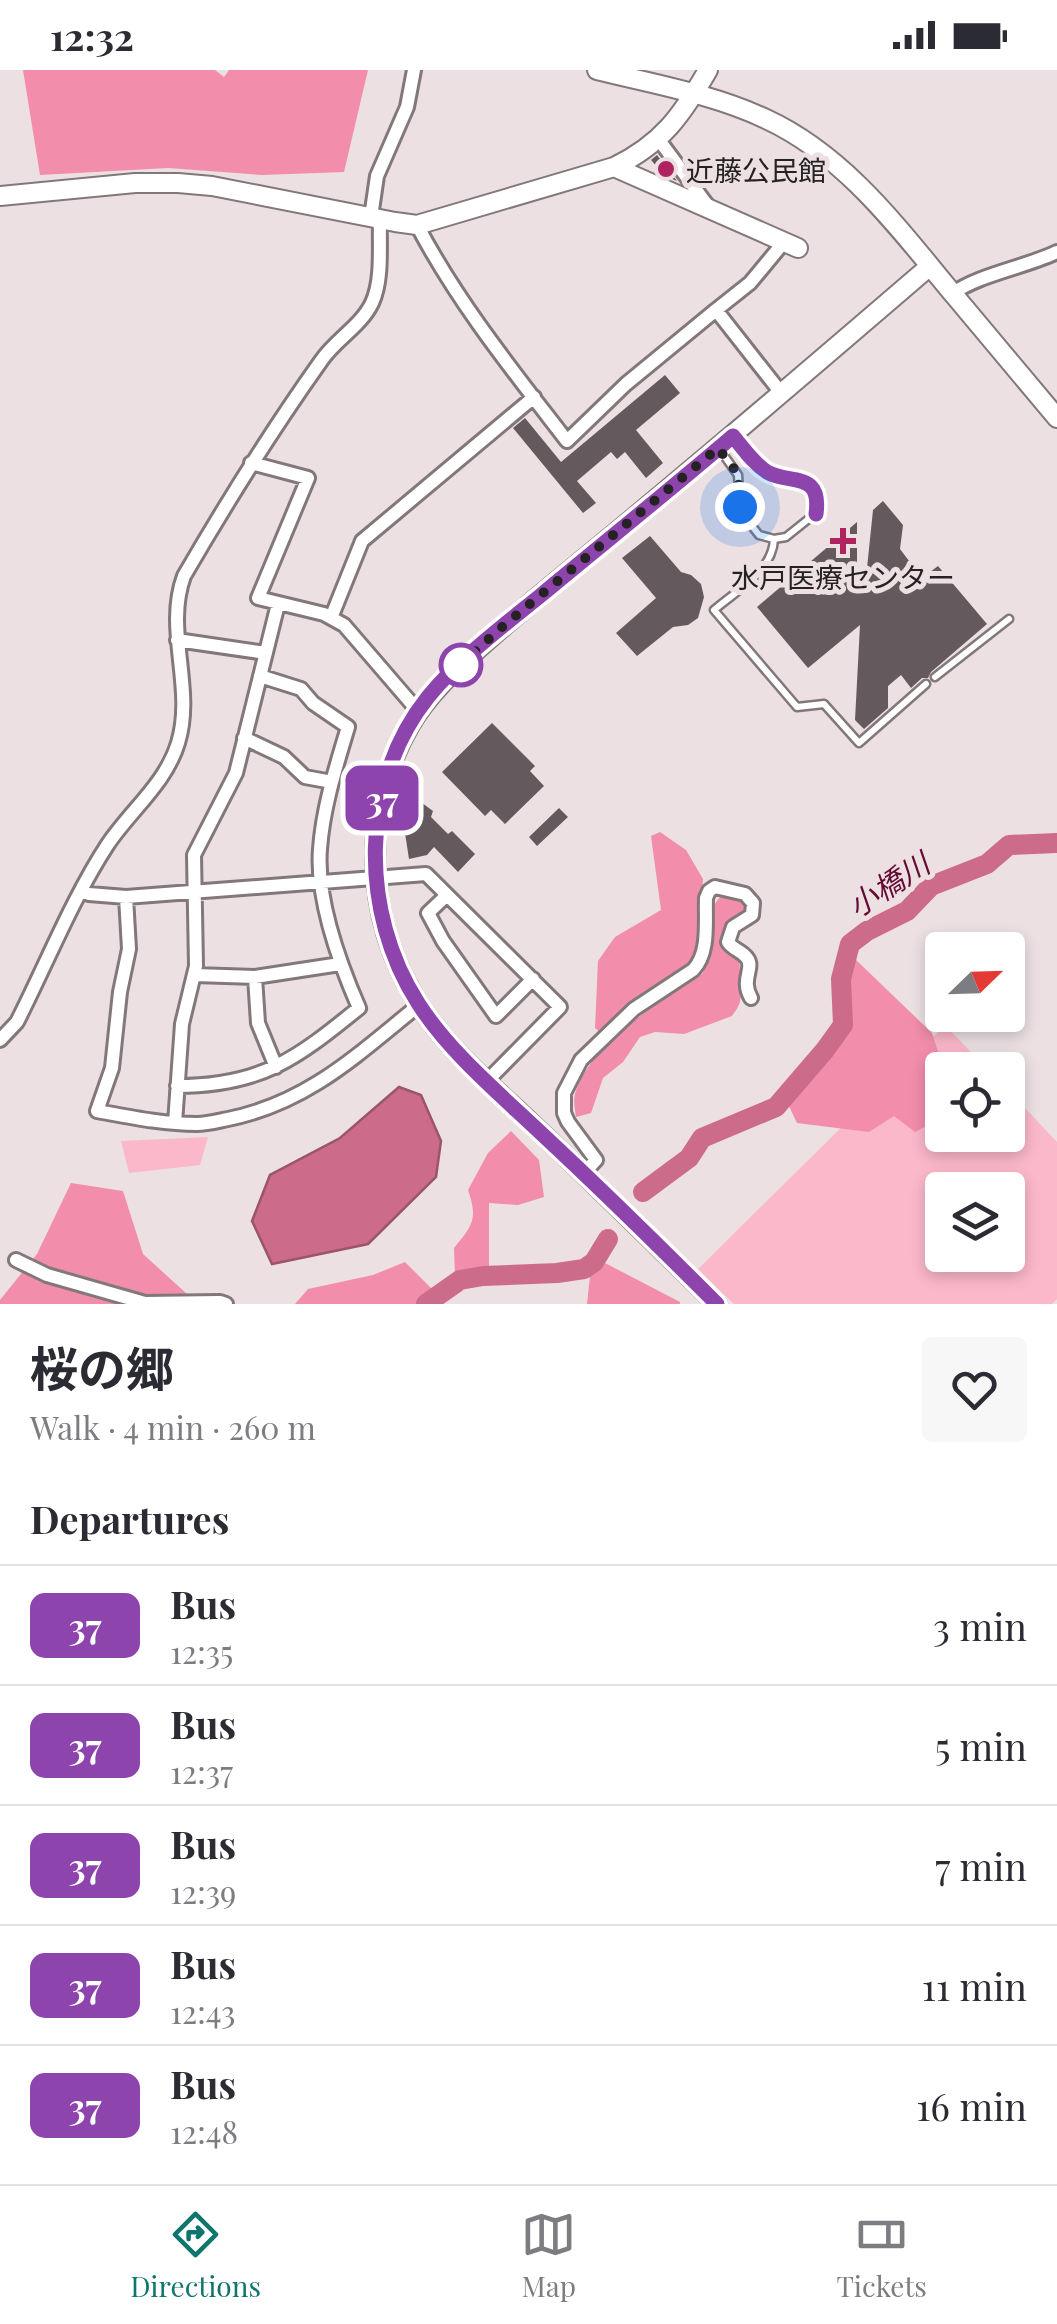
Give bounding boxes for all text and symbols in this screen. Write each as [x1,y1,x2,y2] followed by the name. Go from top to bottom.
[50,10,134,61] text: 12:32
[686,151,826,188] place label: 近藤公民館
[655,158,677,180] marker: 近藤公民館
[715,482,765,532] your location
[830,528,856,554] marker: 水戸医療センター
[731,558,955,595] place label: 水戸医療センター
[440,644,482,686] unlabelled marker
[337,766,427,830] line badge: 37
[365,775,399,822] text: 37
[839,841,939,925] water label: 小橋川
[925,932,1025,1032] north arrow
[925,932,1025,1272] map controls
[925,1052,1025,1152] button: locate
[925,1172,1025,1272] button: layers
[30,1335,174,1399] text: 桜の郷
[922,1337,1027,1442] button: heart
[30,1405,316,1448] text: Walk · 4 min · 260 m
[30,1493,229,1544] text: Departures
[170,1578,236,1629] text: Bus
[933,1600,1027,1651] text: 3 min
[68,1602,102,1649] text: 37
[170,1629,233,1672] text: 12:35
[170,1698,236,1749] text: Bus
[935,1720,1027,1771] text: 5 min
[68,1722,102,1769] text: 37
[170,1749,233,1792] text: 12:37
[170,1818,236,1869] text: Bus
[935,1840,1027,1891] text: 7 min
[68,1842,102,1889] text: 37
[170,1869,236,1912] text: 12:39
[170,1938,236,1989] text: Bus
[922,1960,1027,2011] text: 11 min
[68,1962,102,2009] text: 37
[170,1989,235,2032] text: 12:43
[170,2058,236,2109] text: Bus
[916,2080,1027,2131] text: 16 min
[68,2082,102,2129] text: 37
[170,2109,238,2152] text: 12:48
[130,2207,261,2304] tab: Directions
[521,2207,576,2304] tab: Map
[836,2207,927,2304] tab: Tickets

